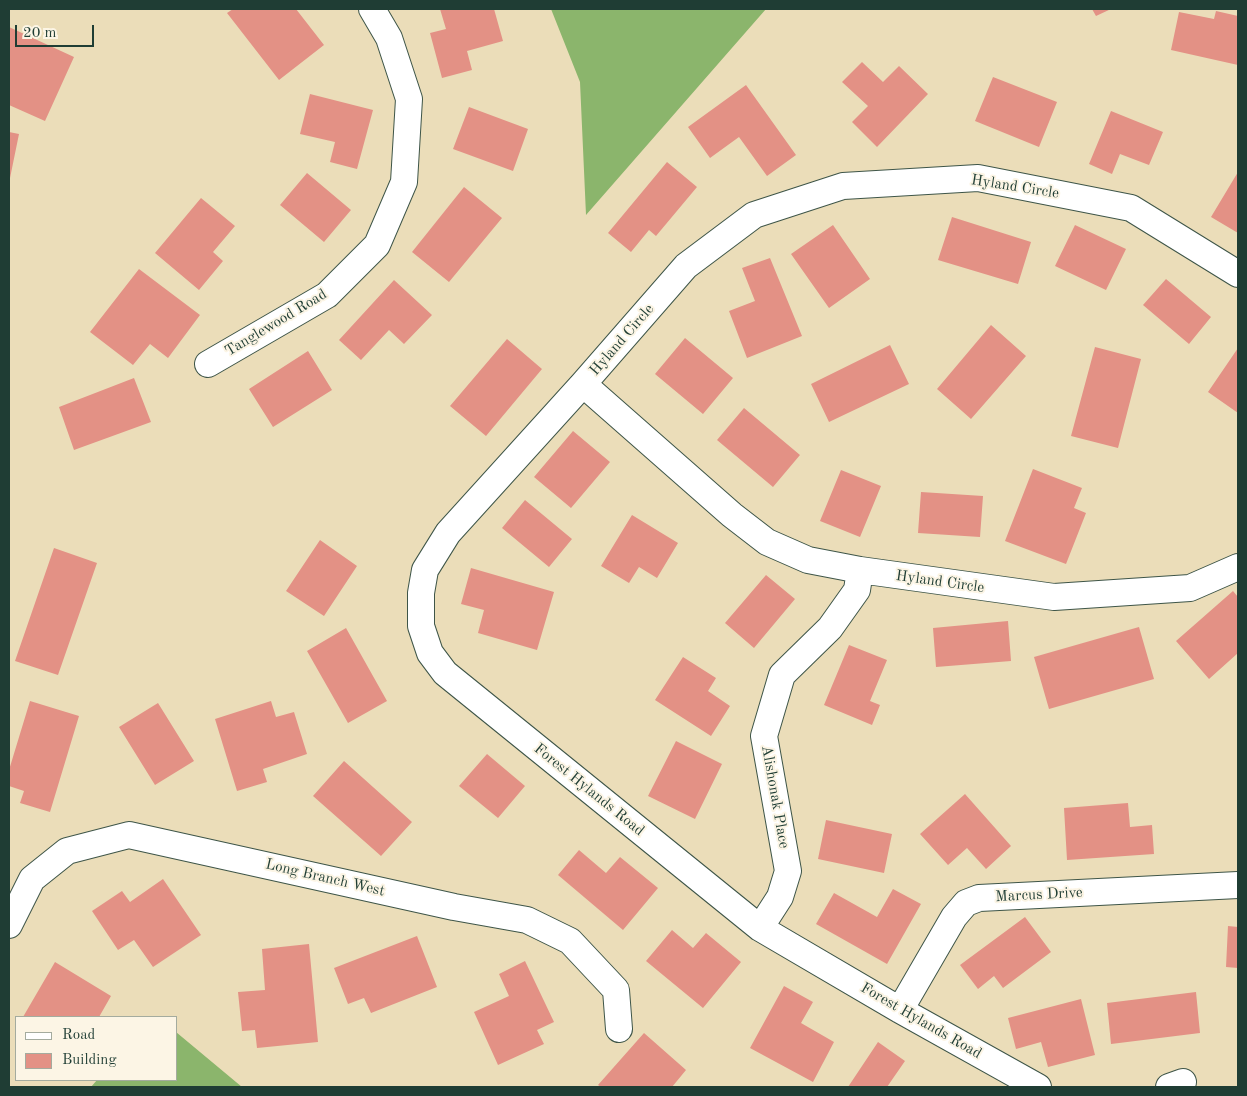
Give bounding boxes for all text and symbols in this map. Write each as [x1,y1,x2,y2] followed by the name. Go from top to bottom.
[18,15,96,47] scale bar
[23,26,57,41] text: 20 m
[970,171,1060,203] street label: Hyland Circle
[222,285,330,361] street label: Tanglewood Road
[586,300,658,380] street label: Hyland Circle
[895,567,985,597] street label: Hyland Circle
[530,740,648,840] street label: Forest Hylands Road
[757,744,793,850] street label: Alishonak Place
[264,856,386,900] street label: Long Branch West
[995,884,1083,906] street label: Marcus Drive
[857,979,985,1063] street label: Forest Hylands Road
[15,1016,178,1081] legend
[62,1028,95,1043] text: Road
[62,1053,117,1068] text: Building

